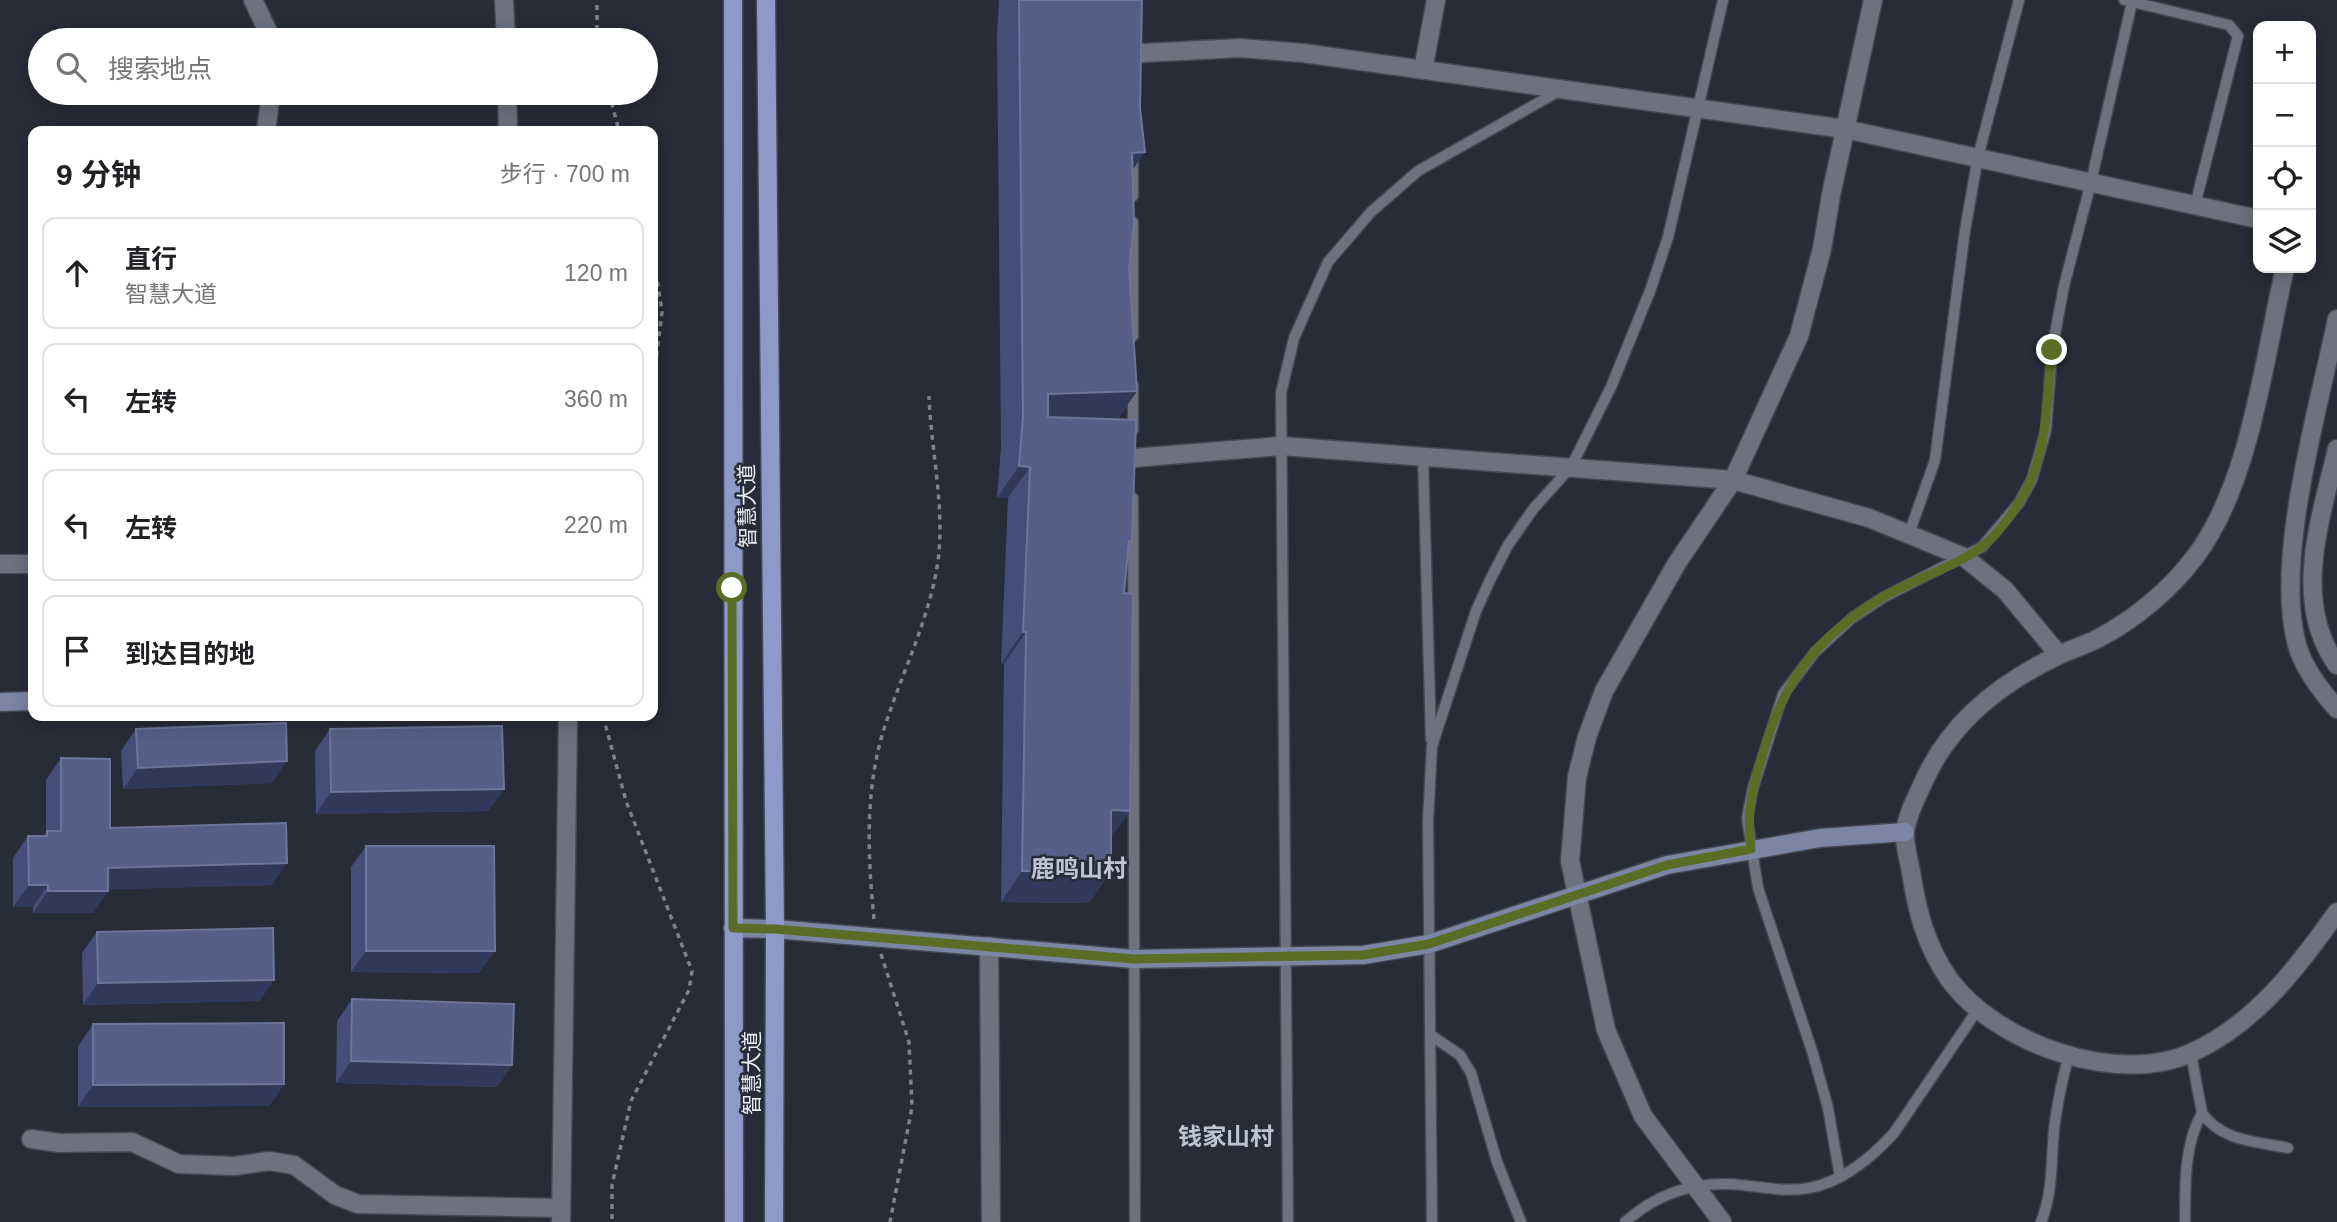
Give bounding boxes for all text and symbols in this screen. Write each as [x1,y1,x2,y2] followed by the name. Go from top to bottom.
[2253,21,2316,273] map controls
[2253,21,2316,84] button: +
[28,28,658,105] search box
[52,48,90,86] icon: search
[108,54,212,84] text: 搜索地点
[2253,84,2316,147] button: −
[2253,147,2316,210] button: locate
[56,158,141,191] text: 9 分钟
[500,161,630,187] text: 步行 · 700 m
[2253,210,2316,273] button: layers
[125,244,177,274] text: 直行
[58,254,96,292] icon: ahead
[564,260,628,286] text: 120 m
[125,281,217,307] text: 智慧大道
[2036,334,2067,365] route end
[58,380,96,418] icon: left
[564,386,628,412] text: 360 m
[125,387,177,417] text: 左转
[735,464,759,548] street label: 智慧大道
[58,506,96,544] icon: left
[564,512,628,538] text: 220 m
[125,513,177,543] text: 左转
[716,572,747,603] route start
[58,632,96,670] icon: arrive
[125,639,255,669] text: 到达目的地
[1031,855,1127,882] district label: 鹿鸣山村
[740,1031,763,1115] street label: 智慧大道
[1178,1123,1274,1150] district label: 钱家山村

